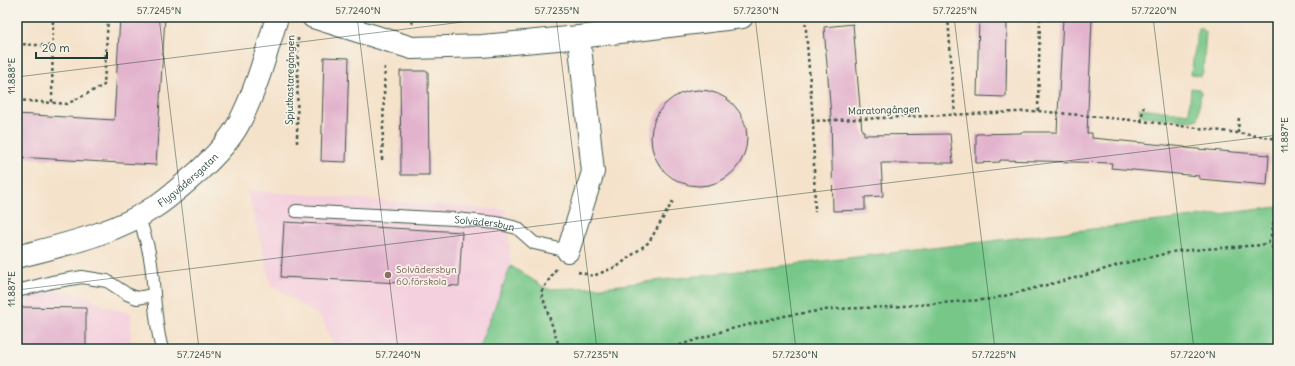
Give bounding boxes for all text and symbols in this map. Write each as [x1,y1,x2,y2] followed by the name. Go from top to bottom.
[137,4,181,17] text: 57.7245°N
[335,4,381,17] text: 57.7240°N
[535,4,579,17] text: 57.7235°N
[733,4,779,17] text: 57.7230°N
[933,4,977,17] text: 57.7225°N
[1131,4,1177,17] text: 57.7220°N
[36,34,107,60] scale bar
[283,35,297,125] street label: Spjutkastaregången
[42,40,70,55] text: 20 m
[5,58,18,94] text: 11.888°E
[848,102,920,118] street label: Maratongången
[1278,117,1291,153] text: 11.887°E
[155,150,221,209] street label: Flygvädersgatan
[454,212,516,234] street label: Solvädersbyn
[396,263,457,288] place label: Solvädersbyn 60 förskola
[383,270,393,280] marker: Solvädersbyn 60 förskola
[5,271,18,307] text: 11.887°E
[177,348,221,361] text: 57.7245°N
[375,348,421,361] text: 57.7240°N
[574,348,618,361] text: 57.7235°N
[772,348,818,361] text: 57.7230°N
[972,348,1016,361] text: 57.7225°N
[1170,348,1216,361] text: 57.7220°N

